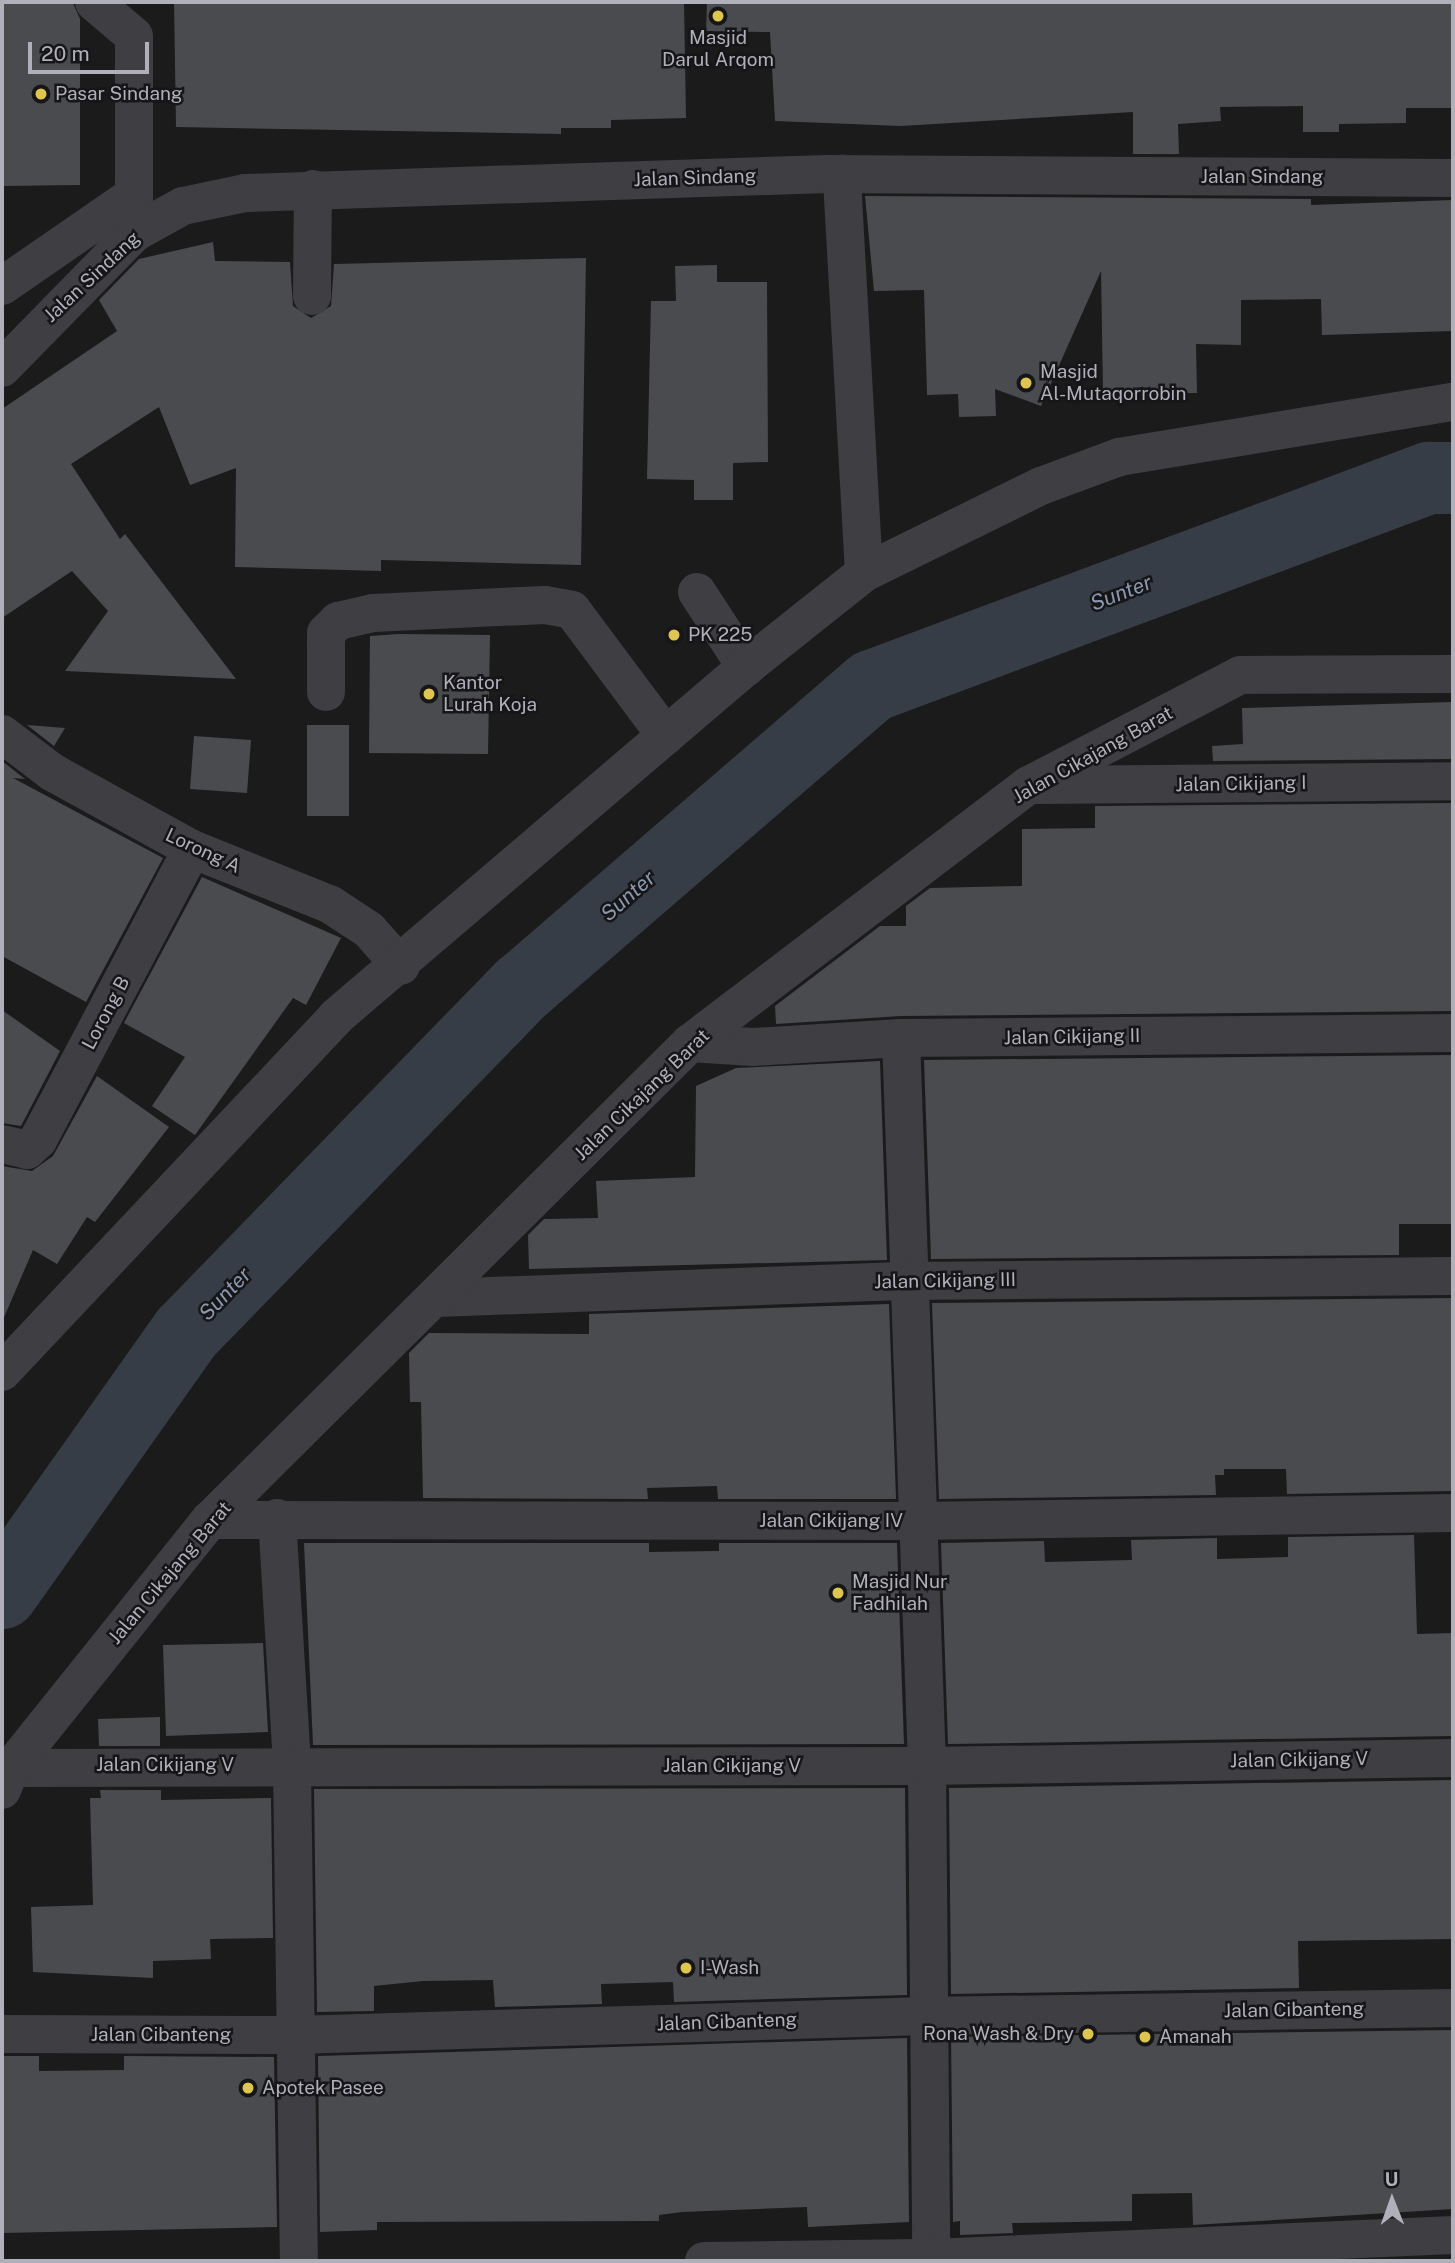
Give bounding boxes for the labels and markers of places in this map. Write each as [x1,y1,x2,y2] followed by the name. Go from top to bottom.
[710,8,726,24] marker: Masjid Darul Arqom
[662,27,774,71] place label: Masjid Darul Arqom
[55,83,183,105] place label: Pasar Sindang
[33,86,49,102] marker: Pasar Sindang
[1040,361,1186,405] place label: Masjid Al-Mutaqorrobin
[1018,375,1034,391] marker: Masjid Al-Mutaqorrobin
[688,624,752,646] place label: PK 225
[666,627,682,643] marker: PK 225
[443,672,537,716] place label: Kantor Lurah Koja
[421,686,437,702] marker: Kantor Lurah Koja
[852,1571,947,1615] place label: Masjid Nur Fadhilah
[830,1585,846,1601] marker: Masjid Nur Fadhilah
[700,1957,759,1979] place label: I-Wash
[678,1960,694,1976] marker: I-Wash
[923,2023,1074,2045] place label: Rona Wash & Dry
[1080,2026,1096,2042] marker: Rona Wash & Dry
[1159,2026,1232,2048] place label: Amanah
[1137,2029,1153,2045] marker: Amanah
[262,2077,384,2099] place label: Apotek Pasee
[240,2080,256,2096] marker: Apotek Pasee

